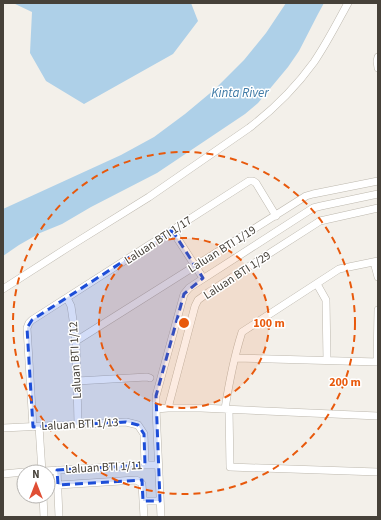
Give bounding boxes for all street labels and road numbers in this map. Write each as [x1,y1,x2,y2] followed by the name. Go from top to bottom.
[121,212,195,269] street label: Laluan BTI 1/17
[185,222,260,277] street label: Laluan BTI 1/19
[200,247,274,304] street label: Laluan BTI 1/29
[65,321,86,399] street label: Laluan BTI 1/12
[41,414,119,435] street label: Laluan BTI 1/13
[65,457,143,478] street label: Laluan BTI 1/11

